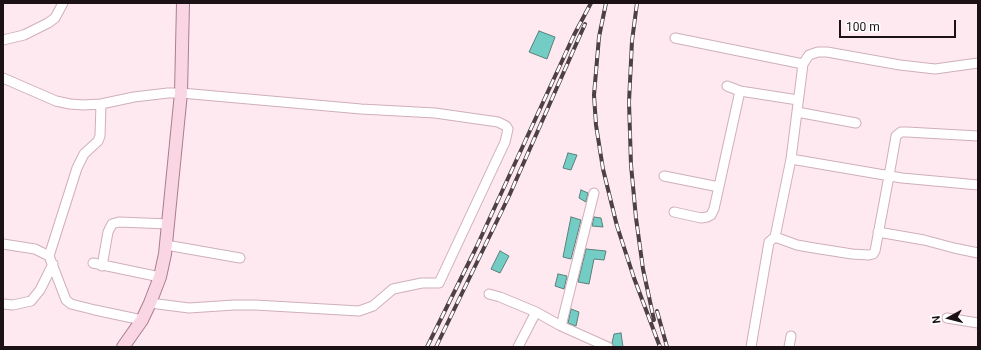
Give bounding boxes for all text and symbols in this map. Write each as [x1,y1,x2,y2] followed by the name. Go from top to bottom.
[841,12,958,38] scale bar
[846,20,880,34] text: 100 m
[929,298,969,338] north arrow
[930,315,944,324] text: N

